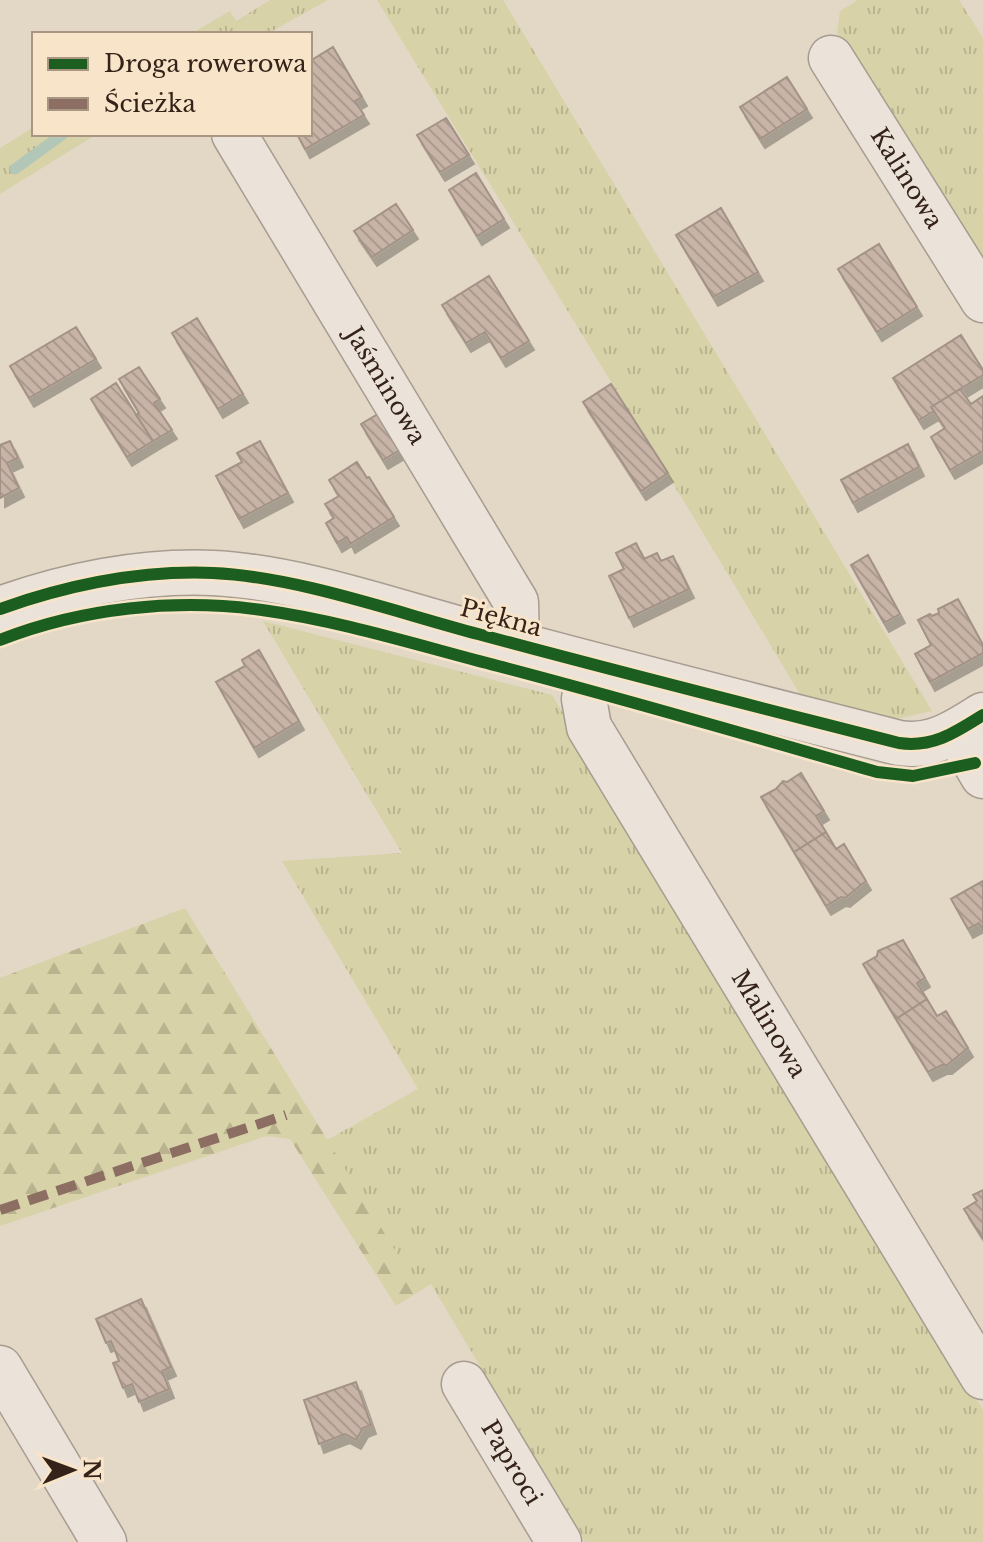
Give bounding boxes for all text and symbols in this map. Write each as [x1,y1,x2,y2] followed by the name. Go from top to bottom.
[32,32,312,136] legend
[104,49,307,78] text: Droga rowerowa
[104,88,196,118] text: Ścieżka
[865,122,950,234] street label: Kalinowa
[338,319,433,450] street label: Jaśminowa
[457,593,546,642] street label: Piękna
[726,964,813,1083] street label: Malinowa
[475,1415,548,1510] street label: Paproci
[32,1430,112,1510] north arrow
[78,1459,105,1481] text: N

